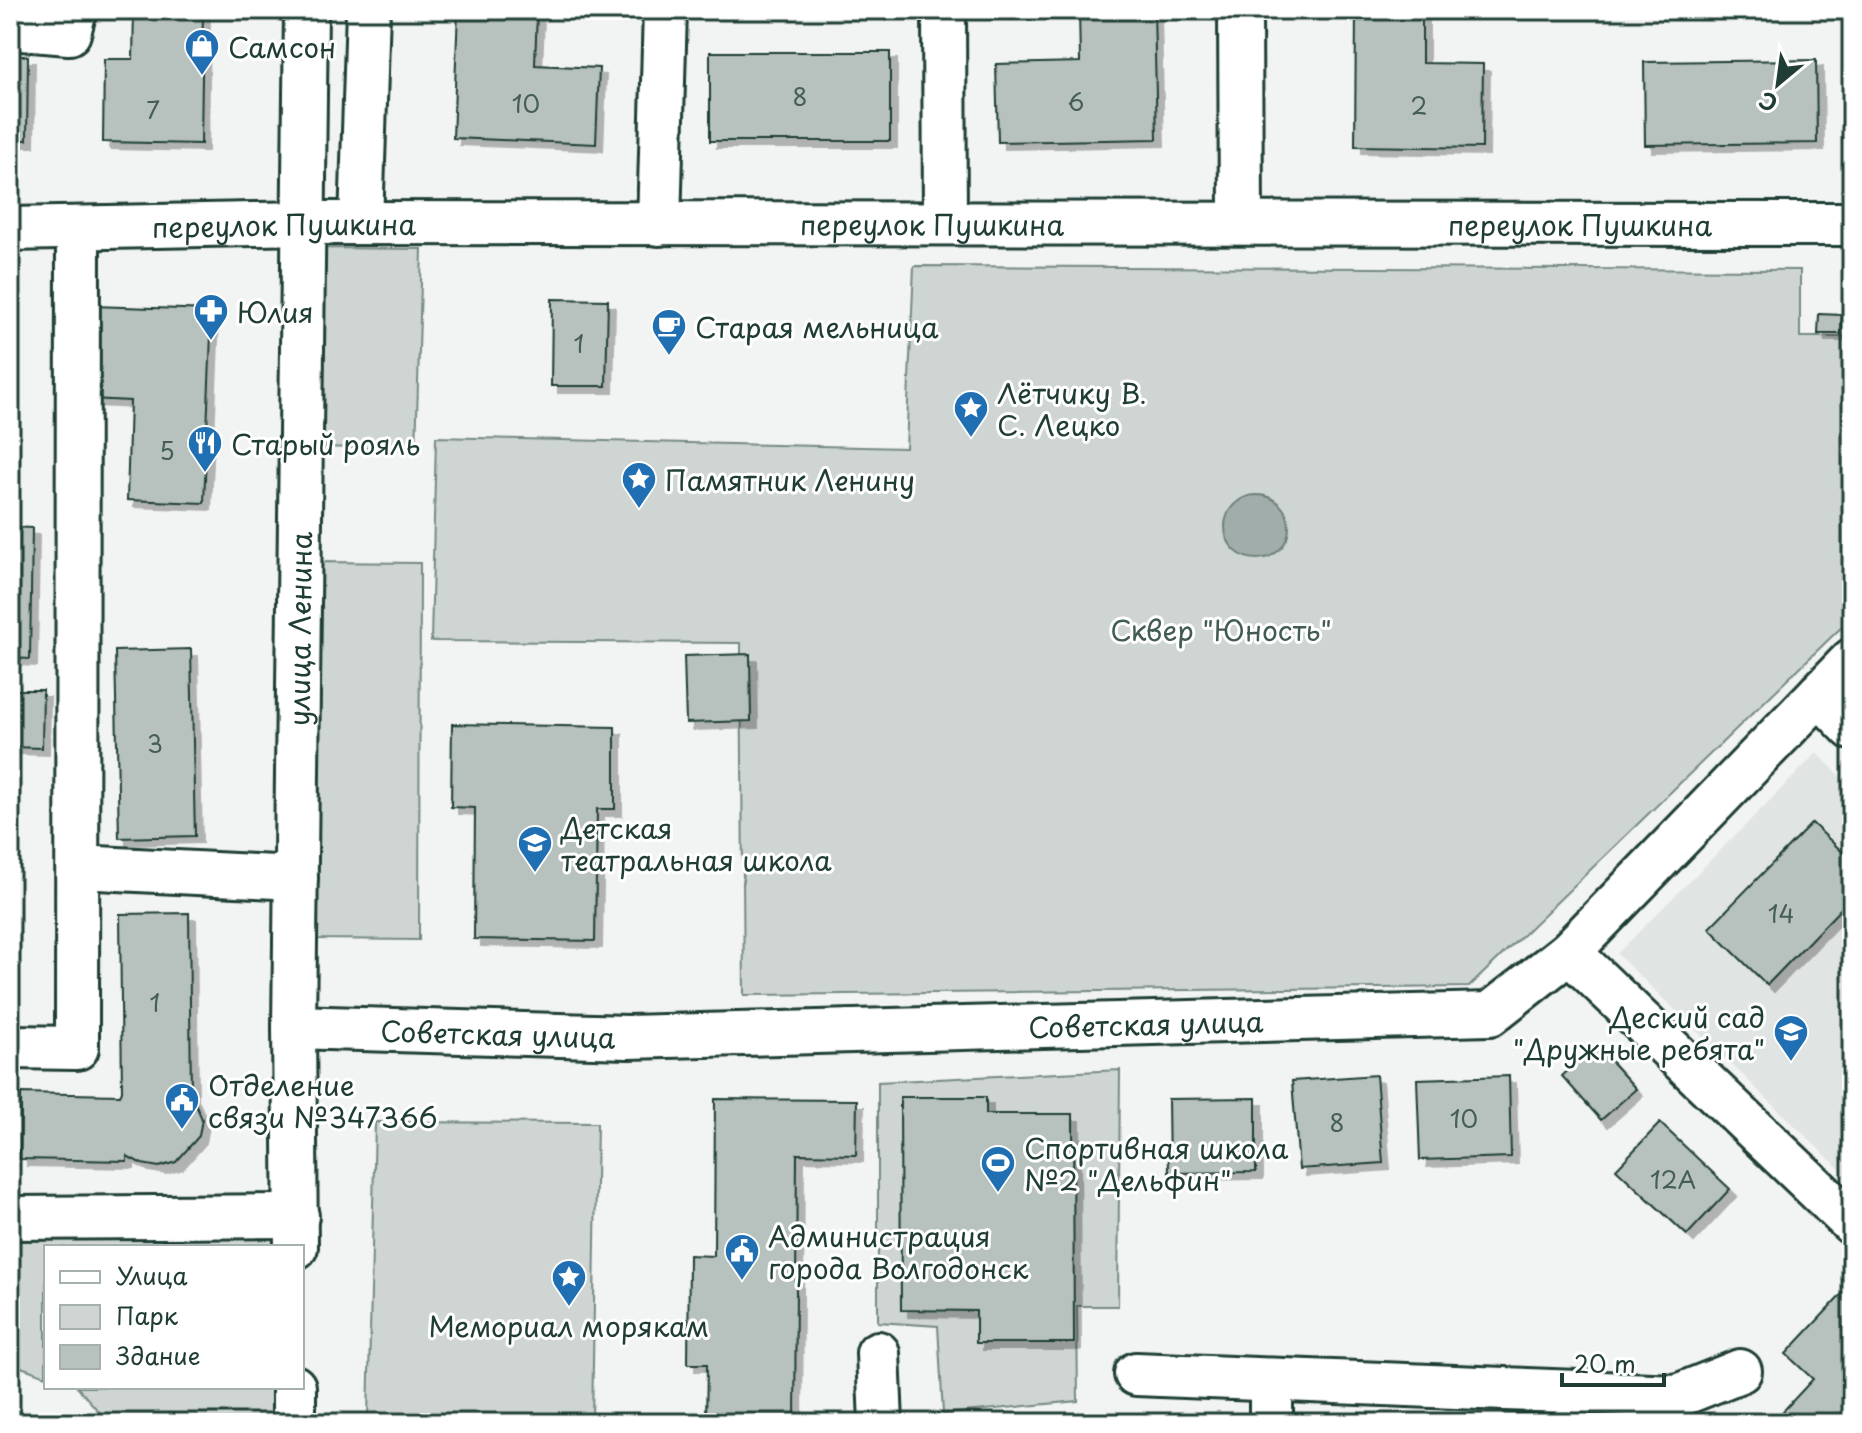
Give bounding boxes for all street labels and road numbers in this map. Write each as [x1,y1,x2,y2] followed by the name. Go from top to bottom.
[151,201,417,248] street label: переулок Пушкина
[800,202,1065,245] street label: переулок Пушкина
[1448,202,1713,245] street label: переулок Пушкина
[276,531,321,726] street label: улица Ленина
[1028,999,1264,1048] street label: Советская улица
[380,1008,616,1058] street label: Советская улица

